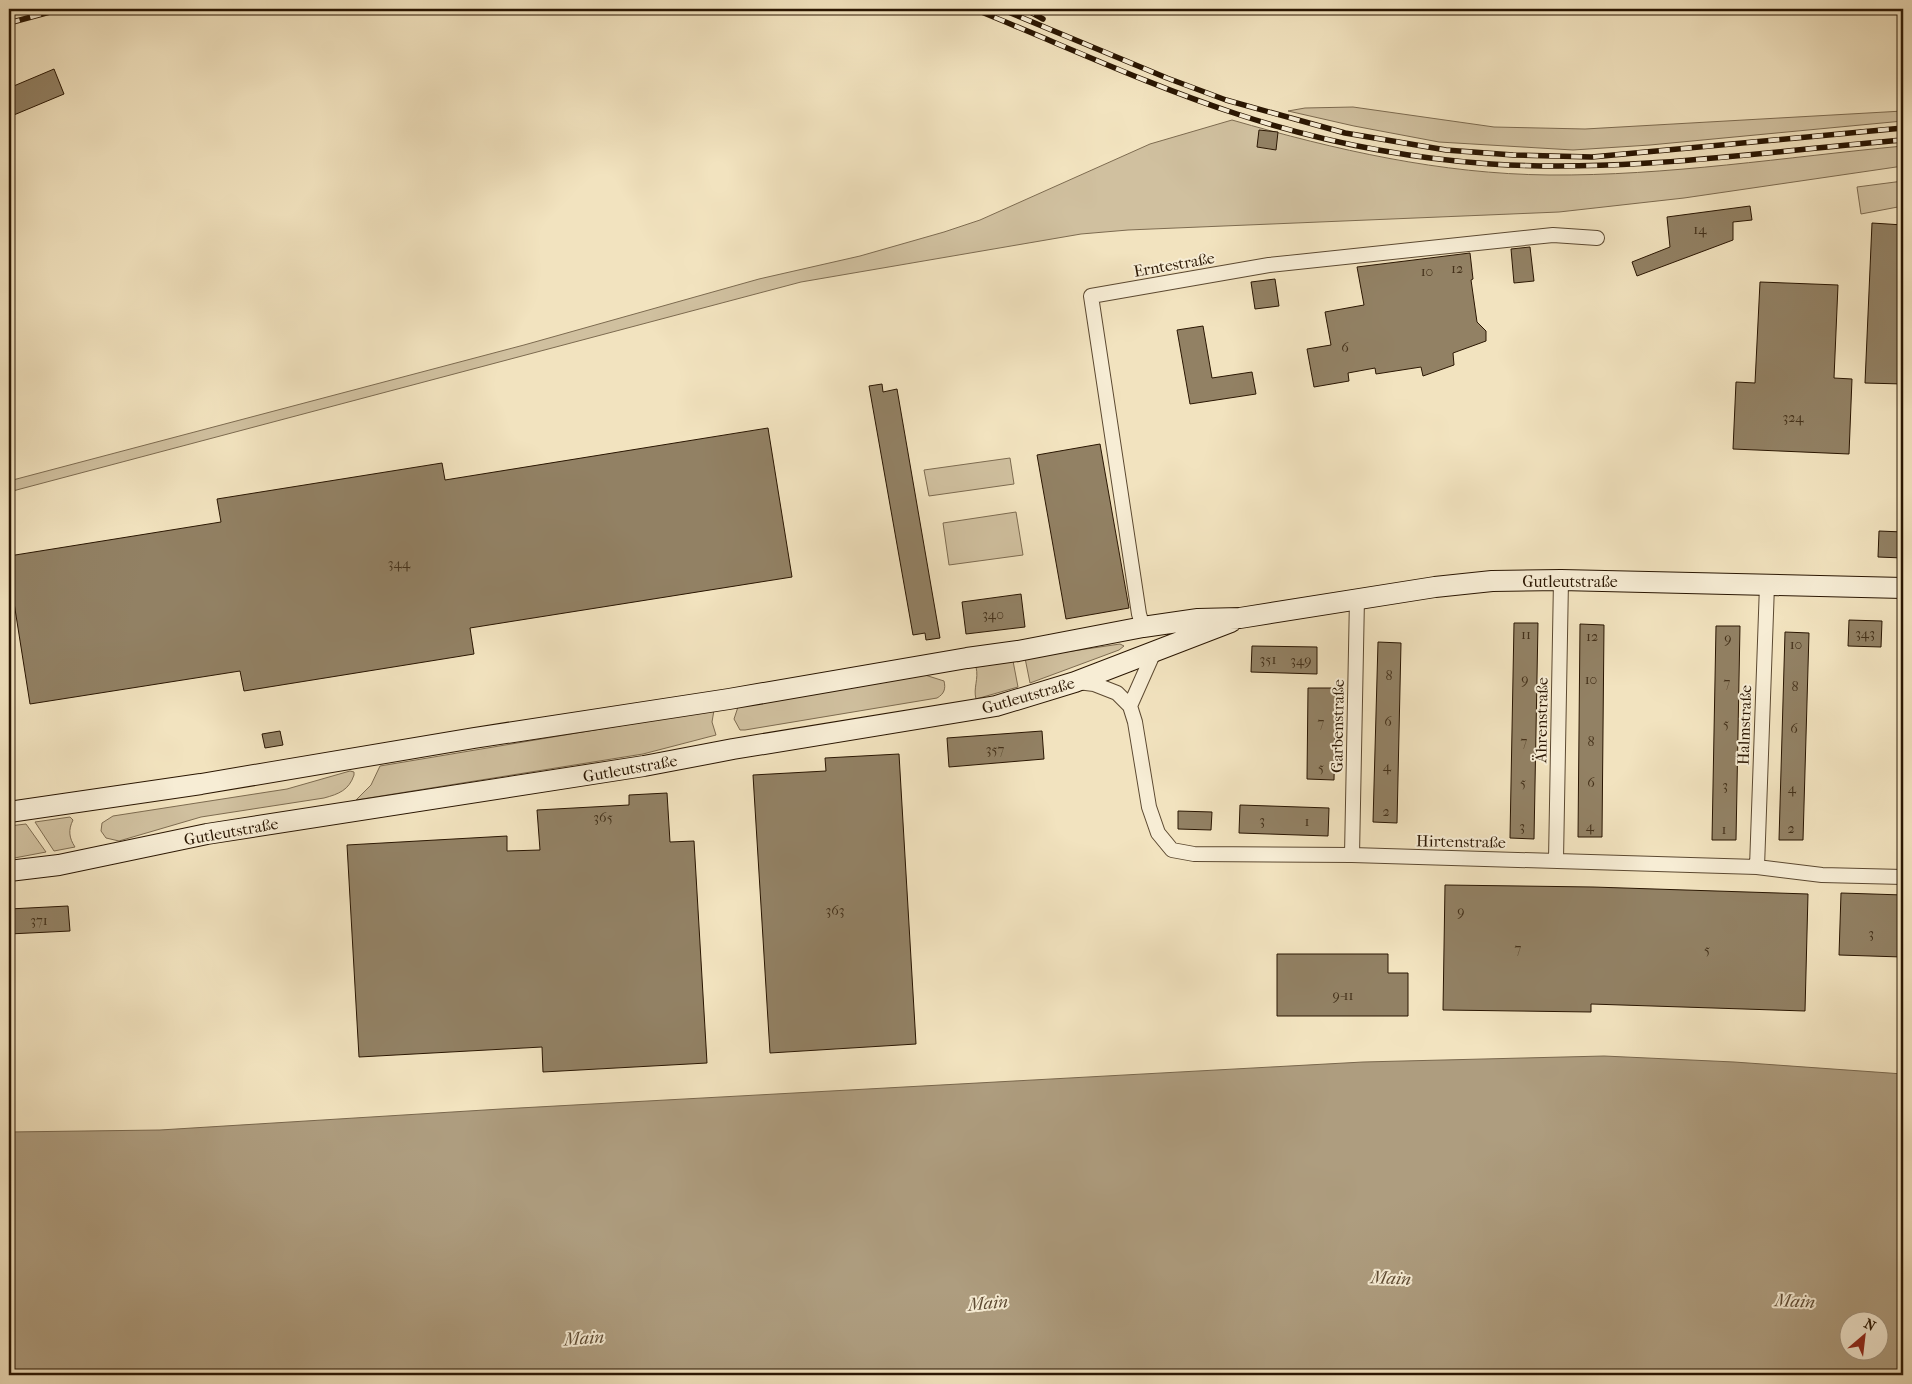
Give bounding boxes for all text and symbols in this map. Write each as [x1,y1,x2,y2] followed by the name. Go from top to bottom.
[1693,221,1707,238] house number: 14
[1132,248,1216,281] street label: Erntestraße
[1451,260,1463,277] house number: 12
[1421,263,1433,280] house number: 10
[1341,339,1349,356] house number: 6
[1782,409,1804,426] house number: 324
[388,555,411,572] house number: 344
[1522,572,1618,591] street label: Gutleutstraße
[982,606,1004,623] house number: 340
[1855,625,1875,642] house number: 343
[1521,626,1531,643] house number: 11
[1586,628,1598,645] house number: 12
[1724,630,1732,647] house number: 9
[1790,636,1802,653] house number: 10
[1260,651,1276,668] house number: 351
[1290,652,1312,669] house number: 349
[1385,667,1393,684] house number: 8
[1521,671,1529,688] house number: 9
[1585,671,1597,688] house number: 10
[980,673,1077,718] street label: Gutleutstraße
[1724,674,1731,691] house number: 7
[1531,677,1552,764] street label: Ährenstraße
[1791,678,1799,695] house number: 8
[1327,679,1348,773] street label: Garbenstraße
[1734,684,1755,765] street label: Halmstraße
[1384,713,1392,730] house number: 6
[1318,714,1325,731] house number: 7
[1723,715,1729,732] house number: 5
[1790,720,1798,737] house number: 6
[1521,733,1528,750] house number: 7
[1587,733,1595,750] house number: 8
[986,741,1005,758] house number: 357
[581,751,679,786] street label: Gutleutstraße
[1383,758,1392,775] house number: 4
[1318,759,1324,776] house number: 5
[1520,774,1526,791] house number: 5
[1587,774,1595,791] house number: 6
[1722,777,1728,794] house number: 3
[1788,780,1797,797] house number: 4
[1382,803,1390,820] house number: 2
[593,809,613,826] house number: 365
[1259,812,1265,829] house number: 3
[1305,813,1310,830] house number: 1
[182,814,280,849] street label: Gutleutstraße
[1519,818,1525,835] house number: 3
[1586,818,1595,835] house number: 4
[1787,820,1795,837] house number: 2
[1722,821,1727,838] house number: 1
[1416,831,1506,852] street label: Hirtenstraße
[825,902,845,919] house number: 363
[1457,903,1465,920] house number: 9
[30,912,48,929] house number: 371
[1868,925,1874,942] house number: 3
[1515,940,1522,957] house number: 7
[1704,941,1710,958] house number: 5
[1333,987,1353,1004] house number: 9-11
[1368,1267,1412,1290] water label: Main
[1772,1290,1816,1313] water label: Main
[965,1291,1009,1316] water label: Main
[1840,1312,1890,1362] north arrow
[1861,1315,1879,1335] text: N
[561,1327,605,1351] water label: Main

